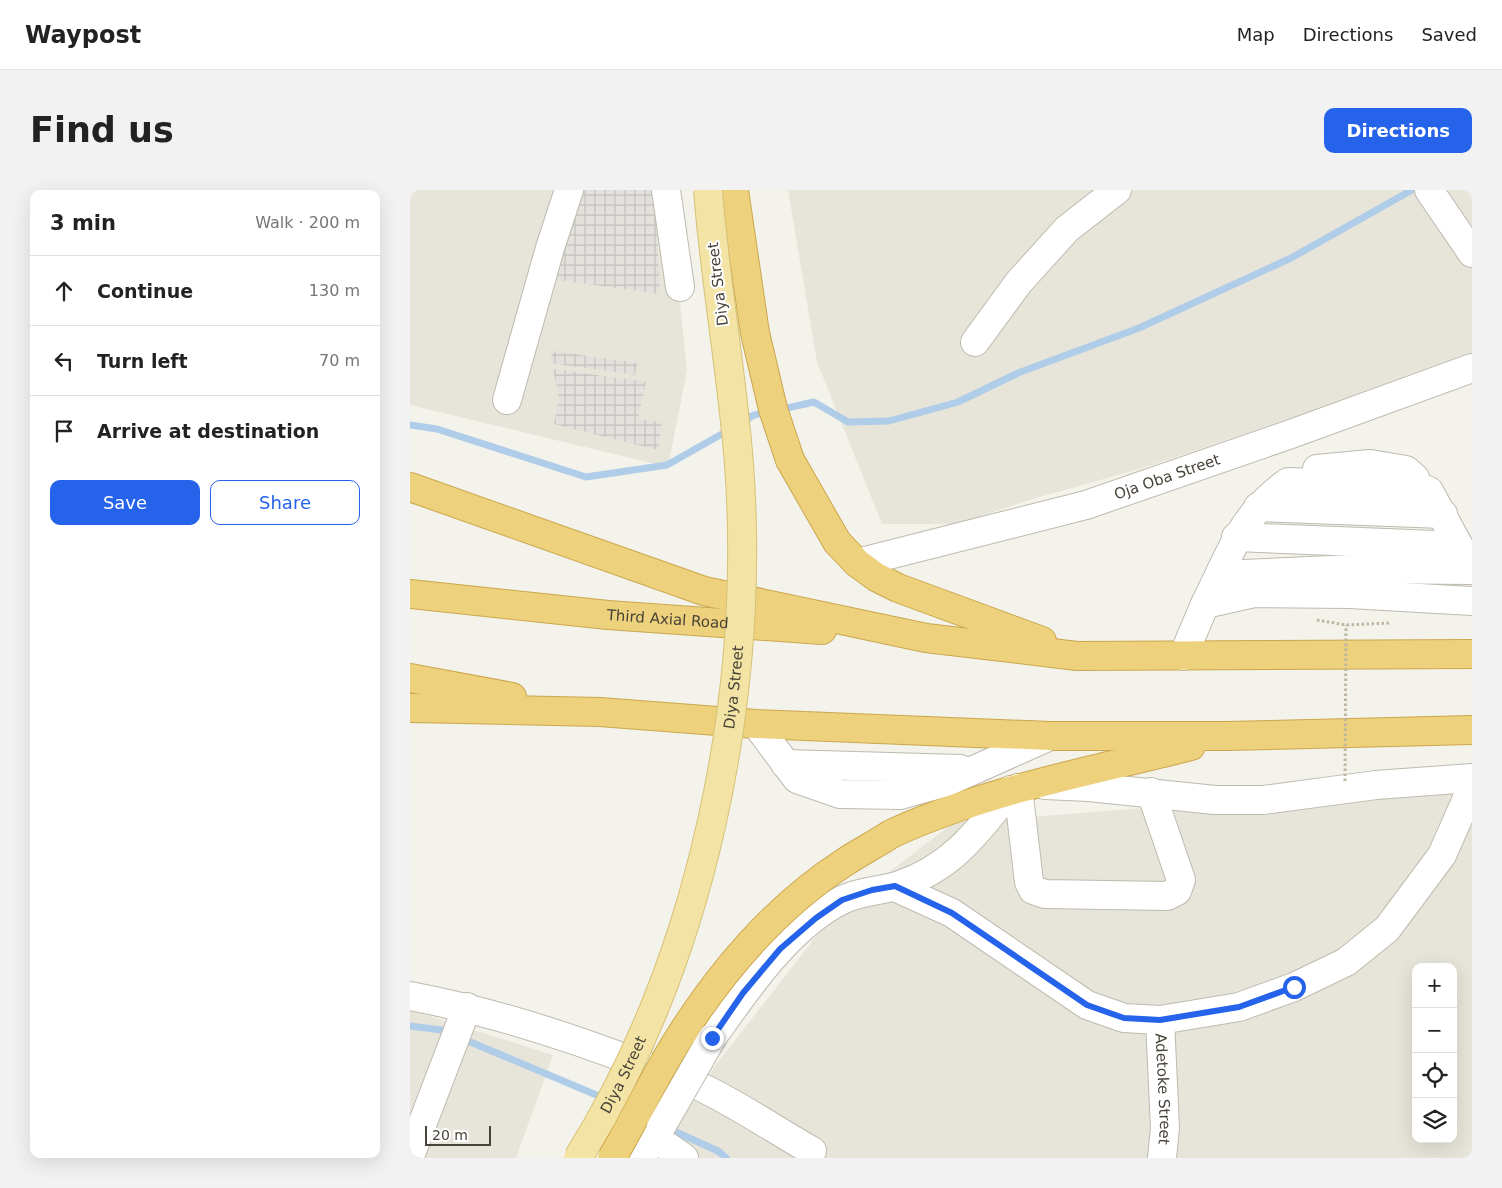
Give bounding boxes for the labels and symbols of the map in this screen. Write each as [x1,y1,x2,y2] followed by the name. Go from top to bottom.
[704,241,732,327] street label: Diya Street
[1112,450,1223,504] street label: Oja Oba Street
[605,606,729,632] street label: Third Axial Road
[720,645,747,730] street label: Diya Street
[1283,976,1306,999] route start
[701,1027,724,1050] route end
[597,1033,650,1117] street label: Diya Street
[1152,1033,1174,1146] street label: Adetoke Street
[425,1123,491,1146] scale bar

